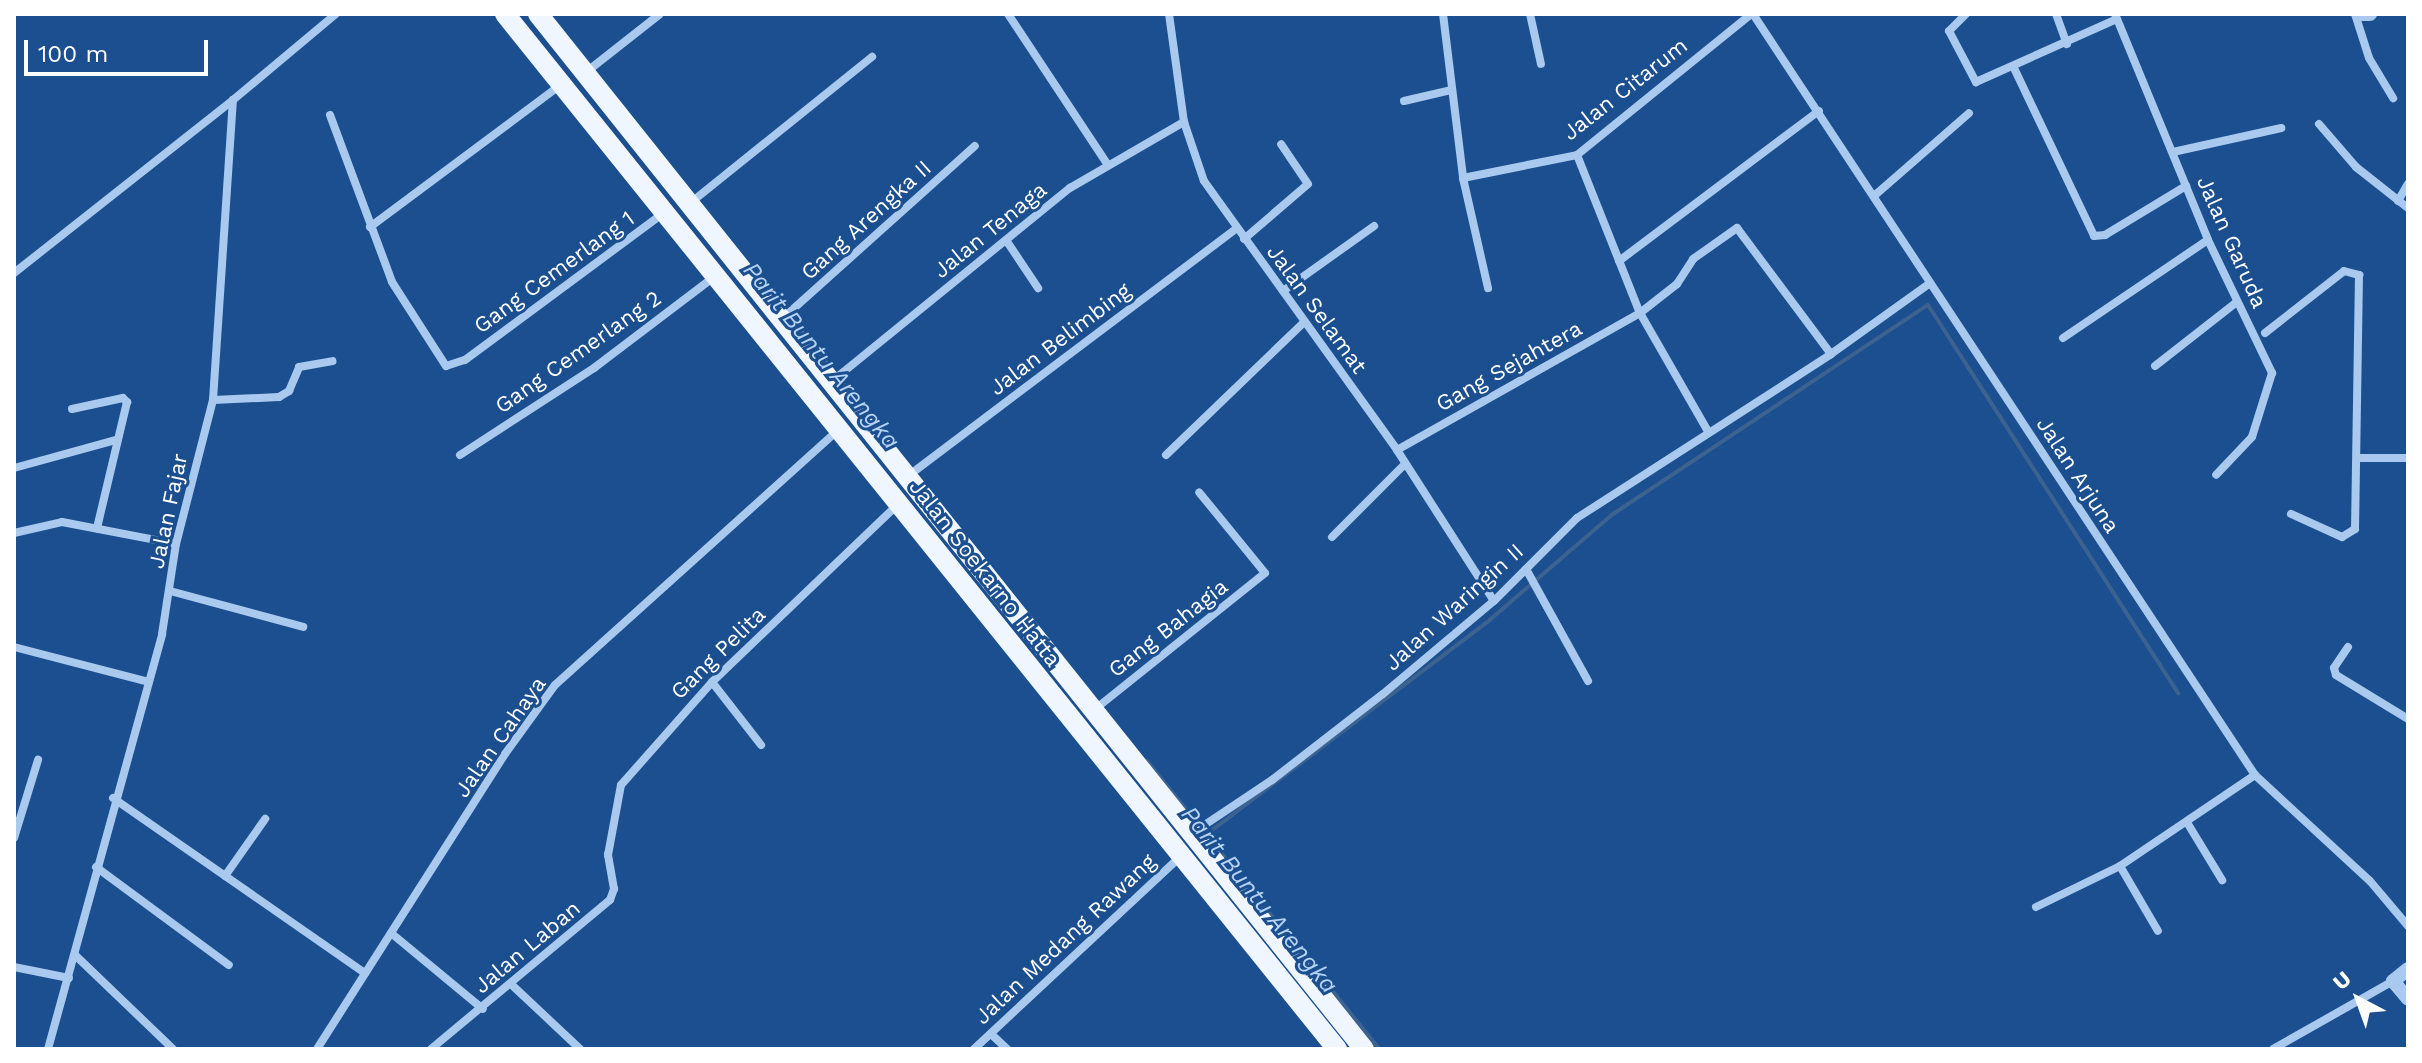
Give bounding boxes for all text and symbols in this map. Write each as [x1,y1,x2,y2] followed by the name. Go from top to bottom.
[28,24,212,74] scale bar
[1557,32,1693,146] street label: Jalan Citarum
[38,40,108,68] text: 100 m
[795,154,937,286] street label: Gang Arengka II
[2191,172,2273,312] street label: Jalan Garuda
[928,176,1052,284] street label: Jalan Tenaga
[468,205,640,339] street label: Gang Cemerlang 1
[1261,239,1373,379] street label: Jalan Selamat
[736,256,906,456] water label: Parit Buntu Arengka
[984,277,1136,401] street label: Jalan Belimbing
[490,285,666,419] street label: Gang Cemerlang 2
[1431,315,1587,417] street label: Gang Sejahtera
[2030,412,2126,538] street label: Jalan Arjuna
[143,451,193,571] street label: Jalan Fajar
[904,474,1066,672] street label: Jalan Soekarno Hatta
[1379,538,1529,676] street label: Jalan Waringin II
[1103,573,1233,683] street label: Gang Bahagia
[665,601,771,705] street label: Gang Pelita
[449,672,551,802] street label: Jalan Cahaya
[1174,800,1344,1000] water label: Parit Buntu Arengka
[969,848,1161,1030] street label: Jalan Medang Rawang
[469,895,585,999] street label: Jalan Laban
[2318,959,2398,1039] north arrow
[2328,966,2356,995] text: U

